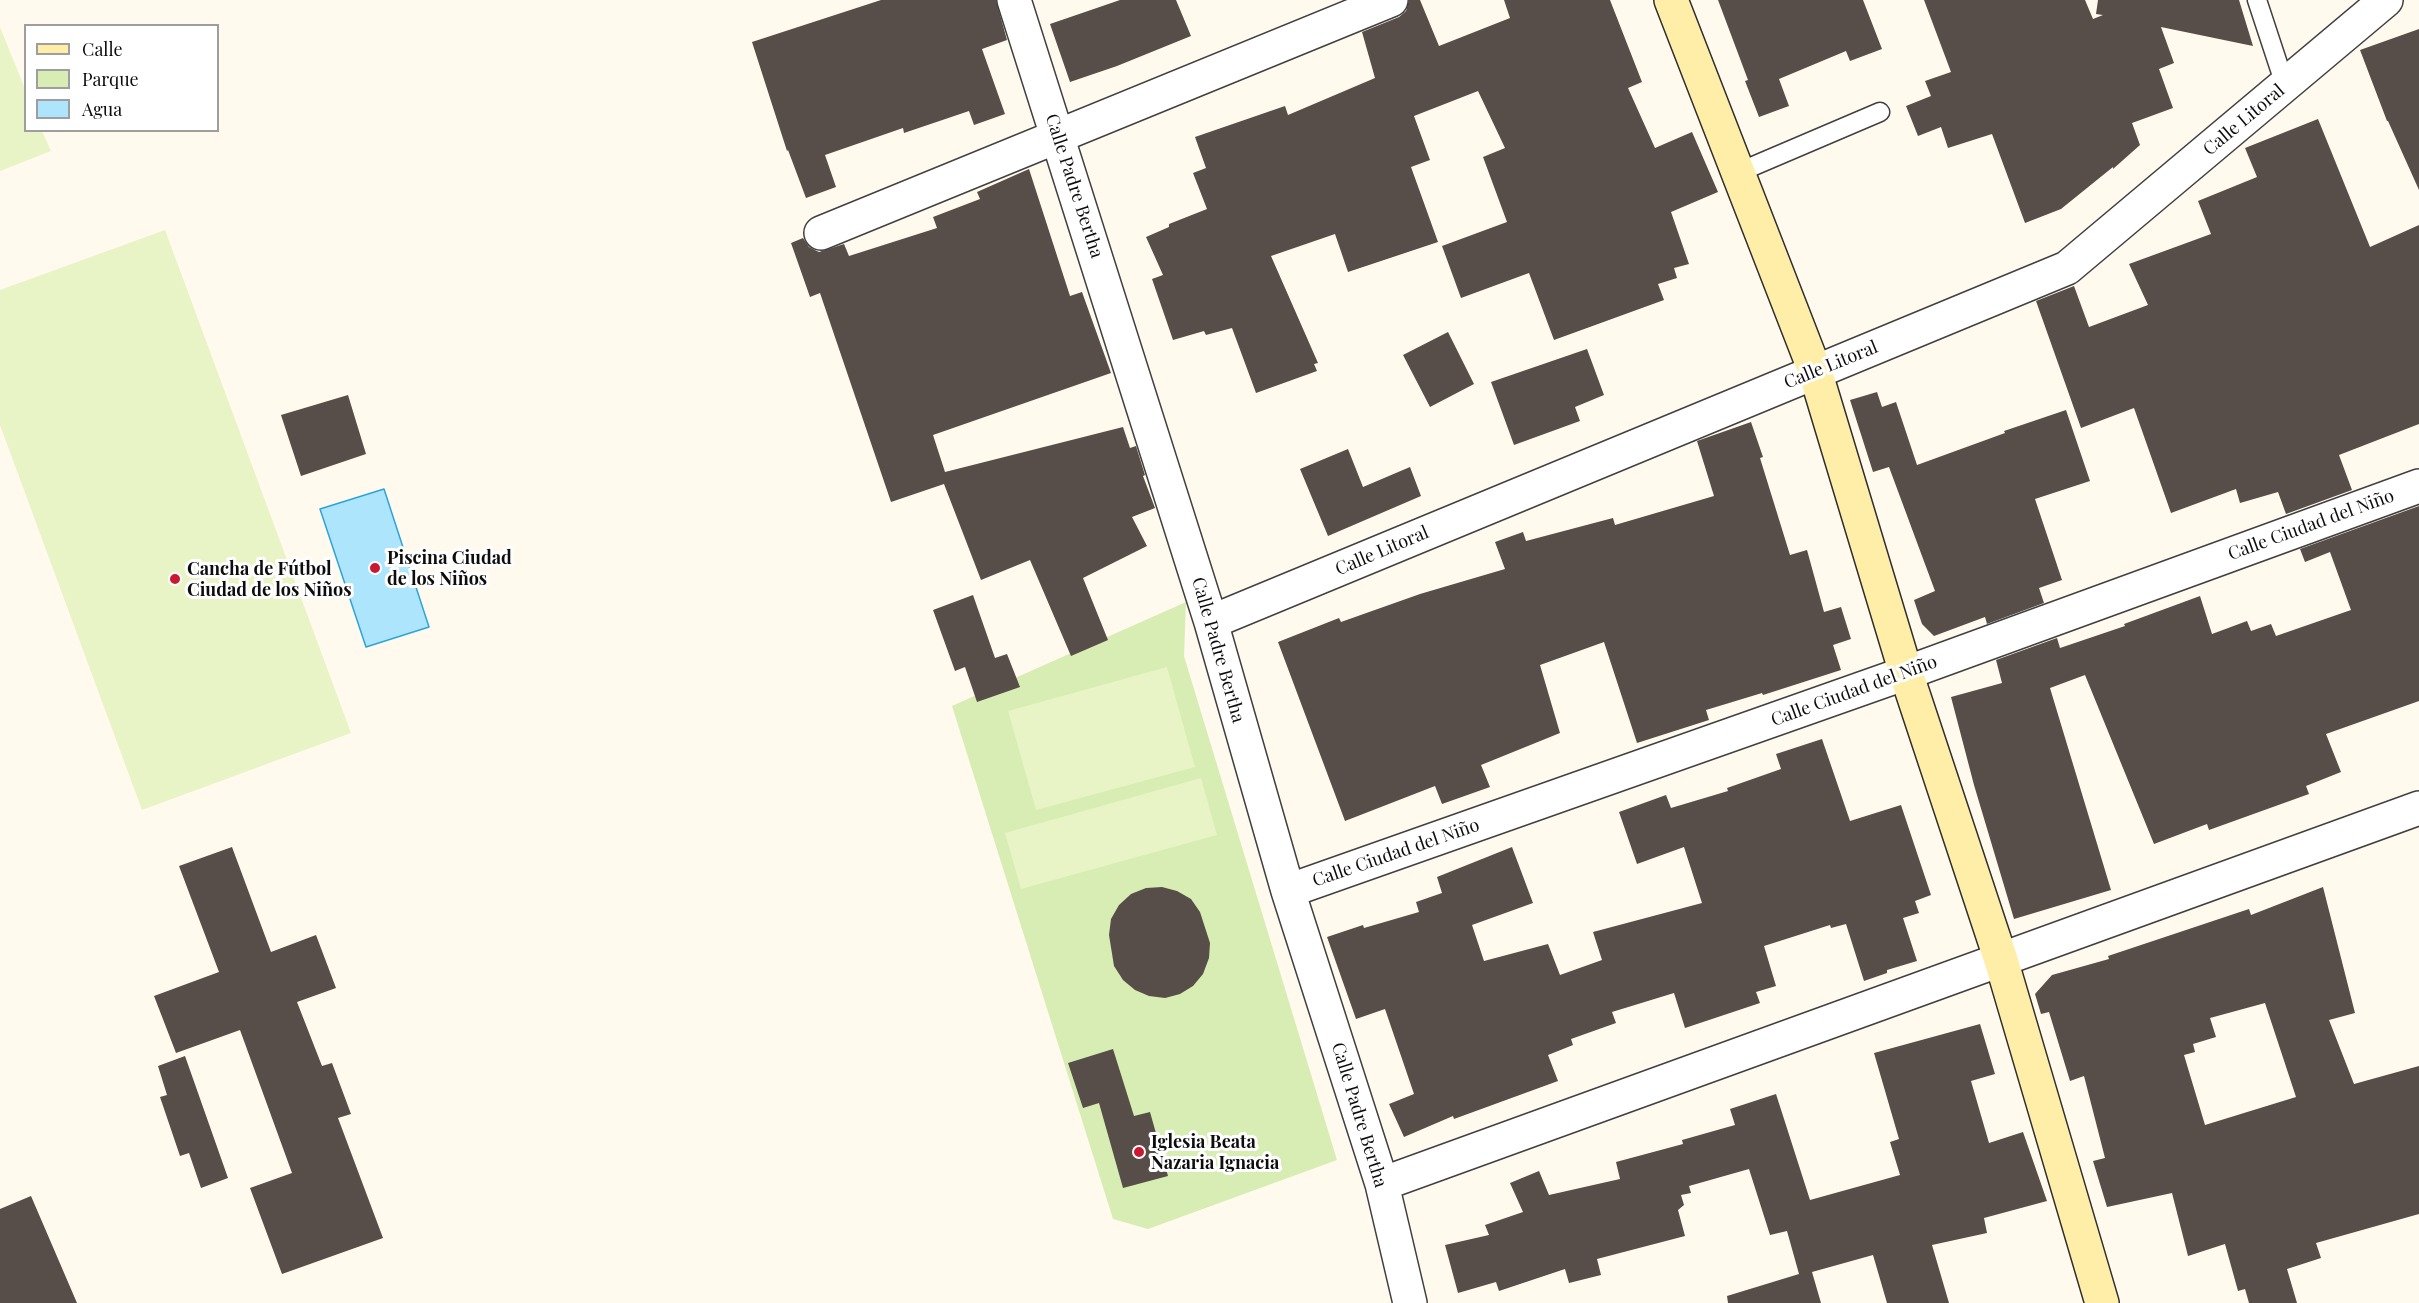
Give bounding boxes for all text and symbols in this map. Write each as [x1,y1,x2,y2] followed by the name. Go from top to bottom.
[24,24,219,132] legend
[82,37,123,61] text: Calle
[82,67,139,91] text: Parque
[2199,80,2289,160] street label: Calle Litoral
[82,97,122,121] text: Agua
[1040,111,1108,261] street label: Calle Padre Bertha
[1781,336,1881,394] street label: Calle Litoral
[2225,485,2397,565] street label: Calle Ciudad del Niño
[1332,522,1432,580] street label: Calle Litoral
[387,547,512,590] place label: Piscina Ciudad de los Niños
[187,558,351,600] place label: Cancha de Fútbol Ciudad de los Niños
[368,561,382,575] marker: Piscina Ciudad de los Niños
[168,572,182,586] marker: Cancha de Fútbol Ciudad de los Niños
[1187,575,1249,725] street label: Calle Padre Bertha
[1768,651,1940,731] street label: Calle Ciudad del Niño
[1310,814,1482,892] street label: Calle Ciudad del Niño
[1327,1040,1391,1190] street label: Calle Padre Bertha
[1151,1131,1279,1174] place label: Iglesia Beata Nazaria Ignacia
[1132,1145,1146,1159] marker: Iglesia Beata Nazaria Ignacia

